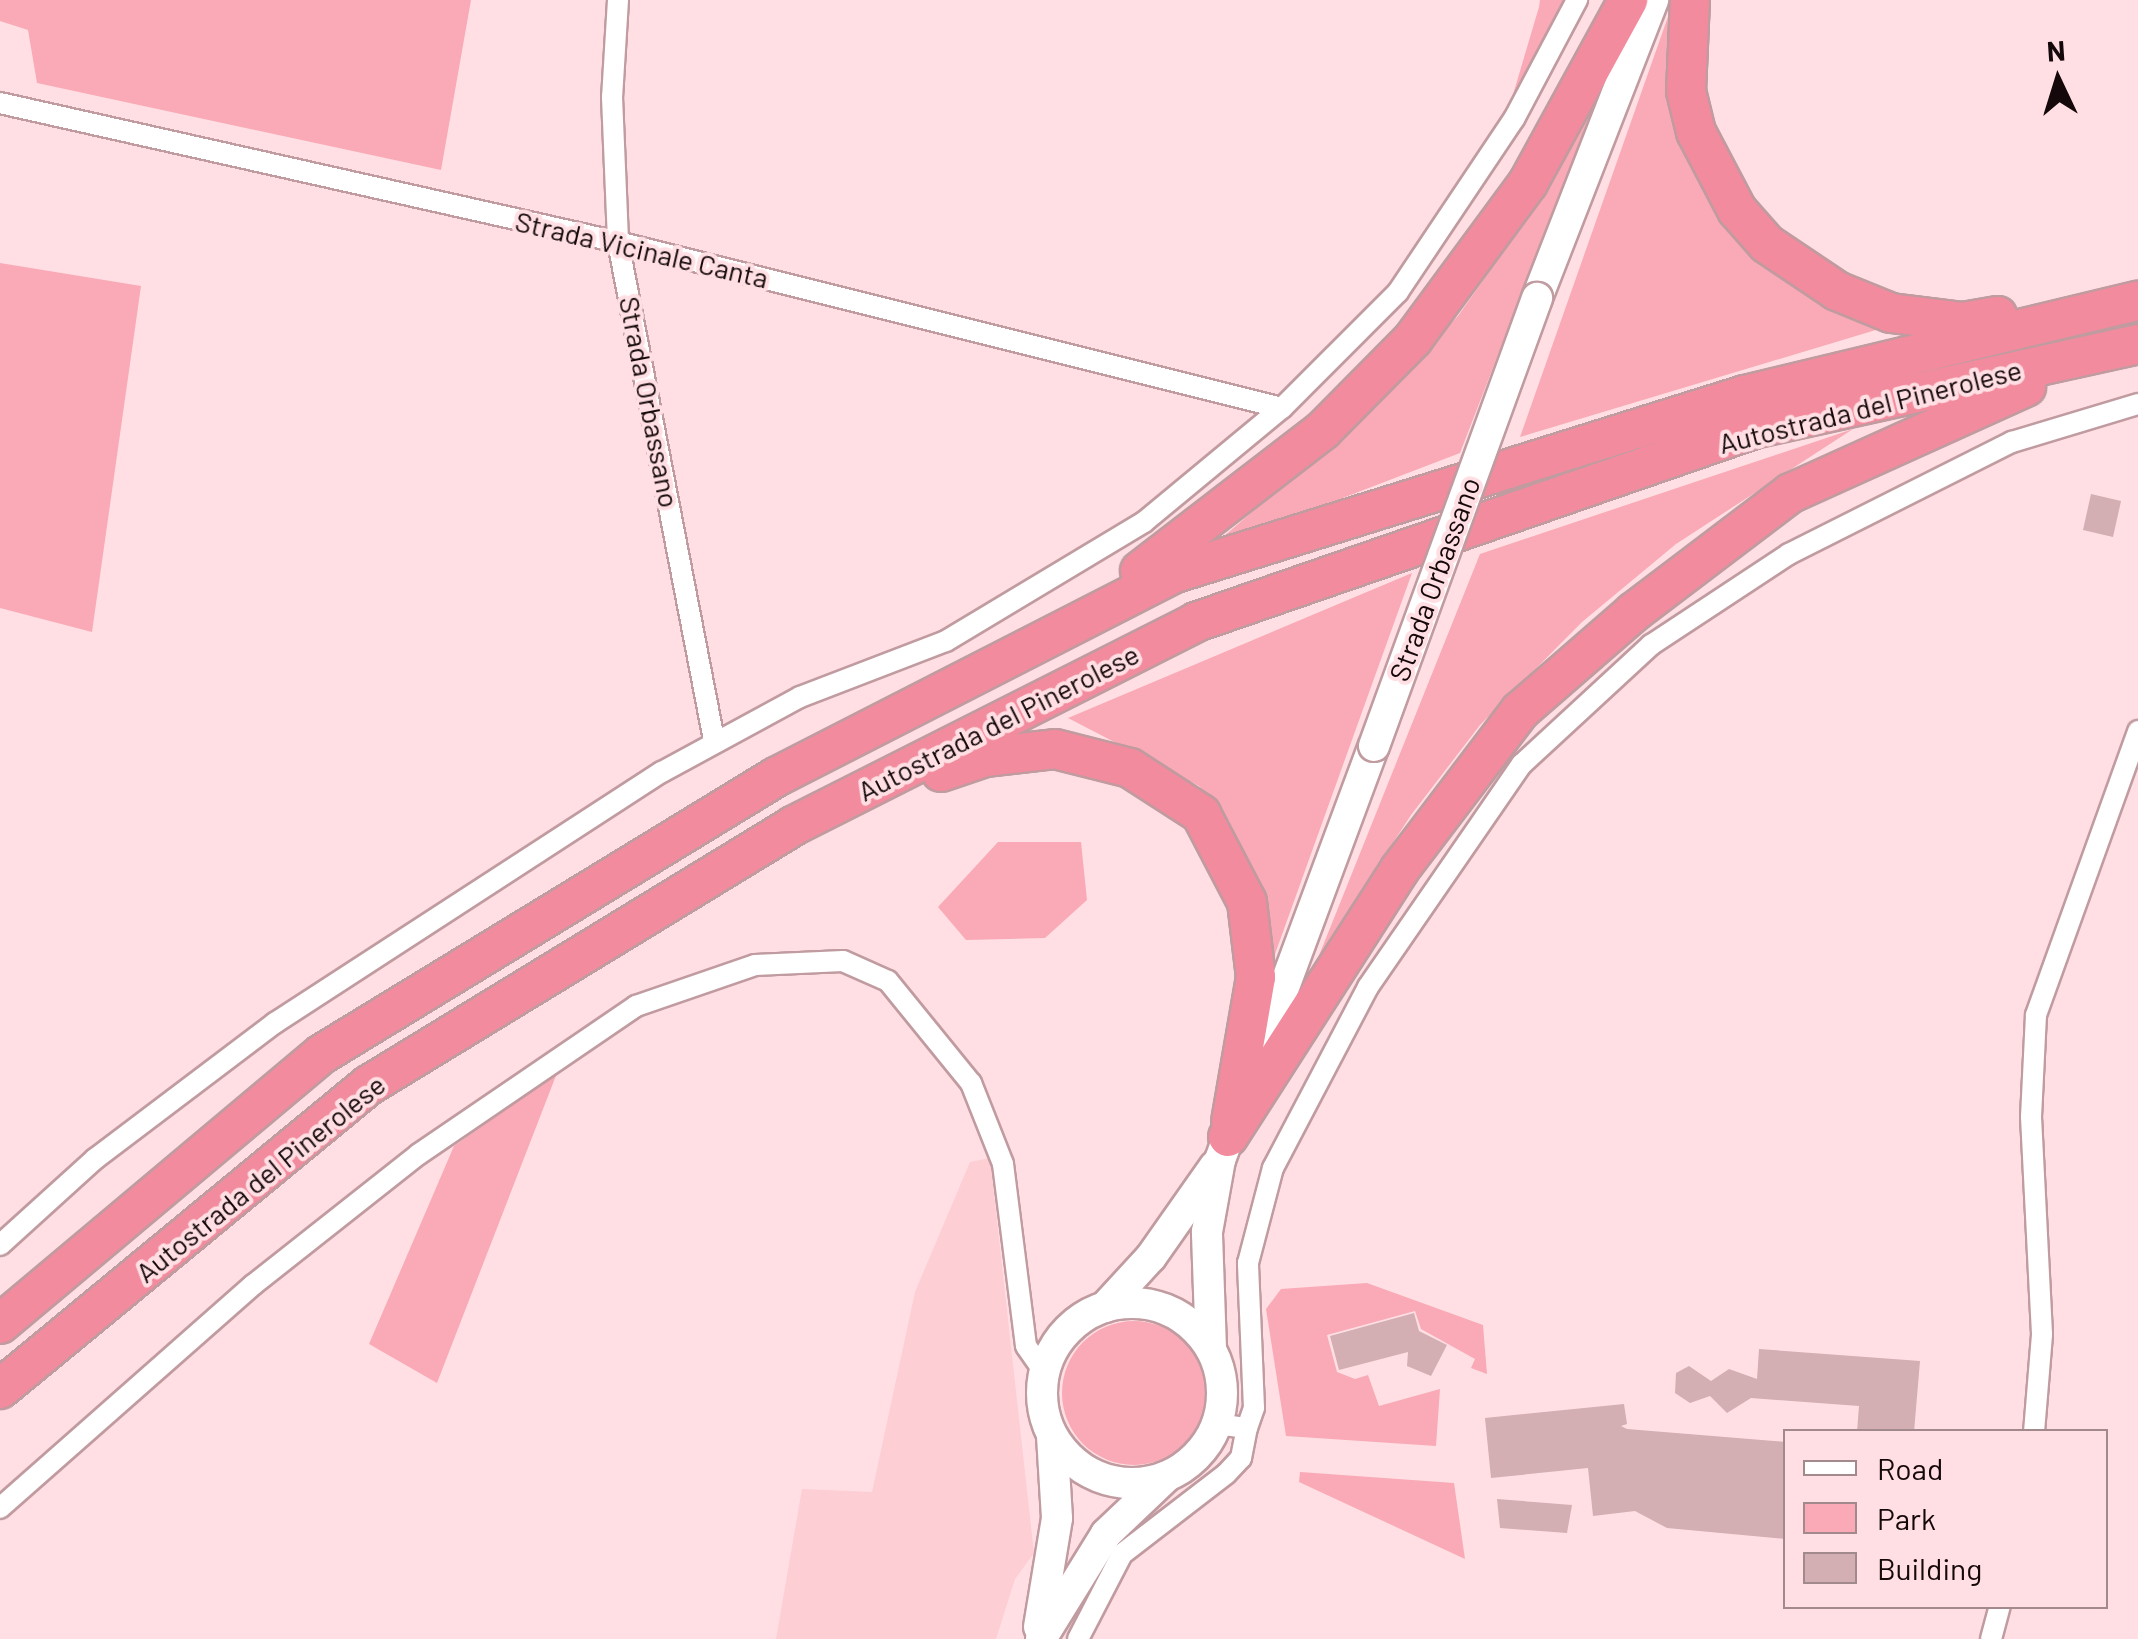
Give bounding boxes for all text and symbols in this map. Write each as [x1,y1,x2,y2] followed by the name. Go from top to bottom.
[2008,30,2108,130] north arrow
[2045,32,2066,68] text: N
[512,204,772,294] street label: Strada Vicinale Canta
[613,294,687,510] street label: Strada Orbassano
[1715,352,2025,460] street label: Autostrada del Pinerolese
[1382,473,1486,685] street label: Strada Orbassano
[852,636,1144,808] street label: Autostrada del Pinerolese
[129,1067,391,1289] street label: Autostrada del Pinerolese
[1783,1429,2108,1609] legend
[1877,1450,1943,1486] text: Road
[1877,1500,1936,1536] text: Park
[1877,1550,1982,1586] text: Building

